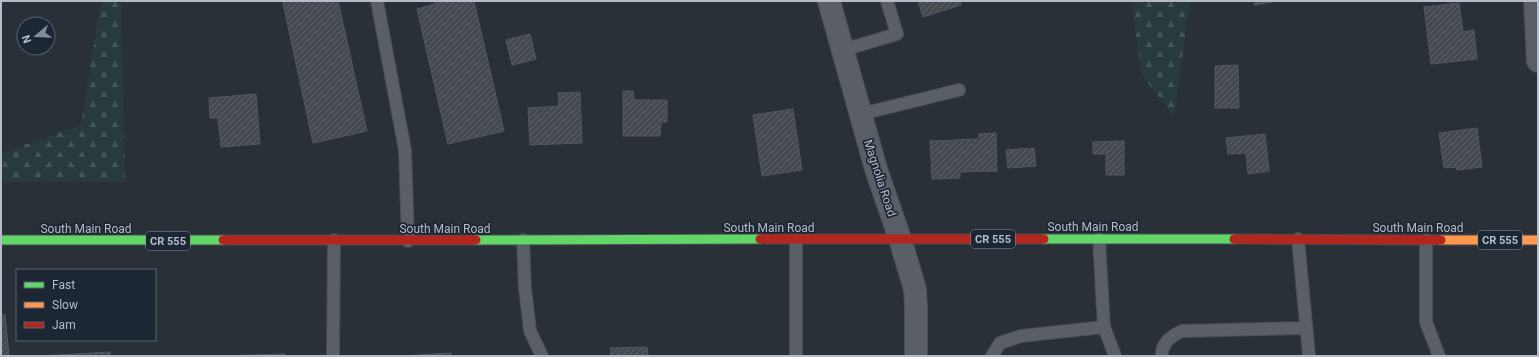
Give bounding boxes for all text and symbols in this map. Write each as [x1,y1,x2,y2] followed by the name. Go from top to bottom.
[16,16,56,56] north arrow
[20,33,34,45] text: N
[861,138,899,218] street label: Magnolia Road
[1047,220,1139,234] street label: South Main Road
[723,221,815,235] street label: South Main Road
[1372,221,1464,235] street label: South Main Road
[40,222,132,236] street label: South Main Road
[399,222,491,236] street label: South Main Road
[971,230,1015,248] road number: CR 555
[1478,231,1522,249] road number: CR 555
[146,232,190,250] road number: CR 555
[16,269,156,341] legend
[52,278,75,292] text: Fast
[52,298,78,312] text: Slow
[52,318,76,332] text: Jam

